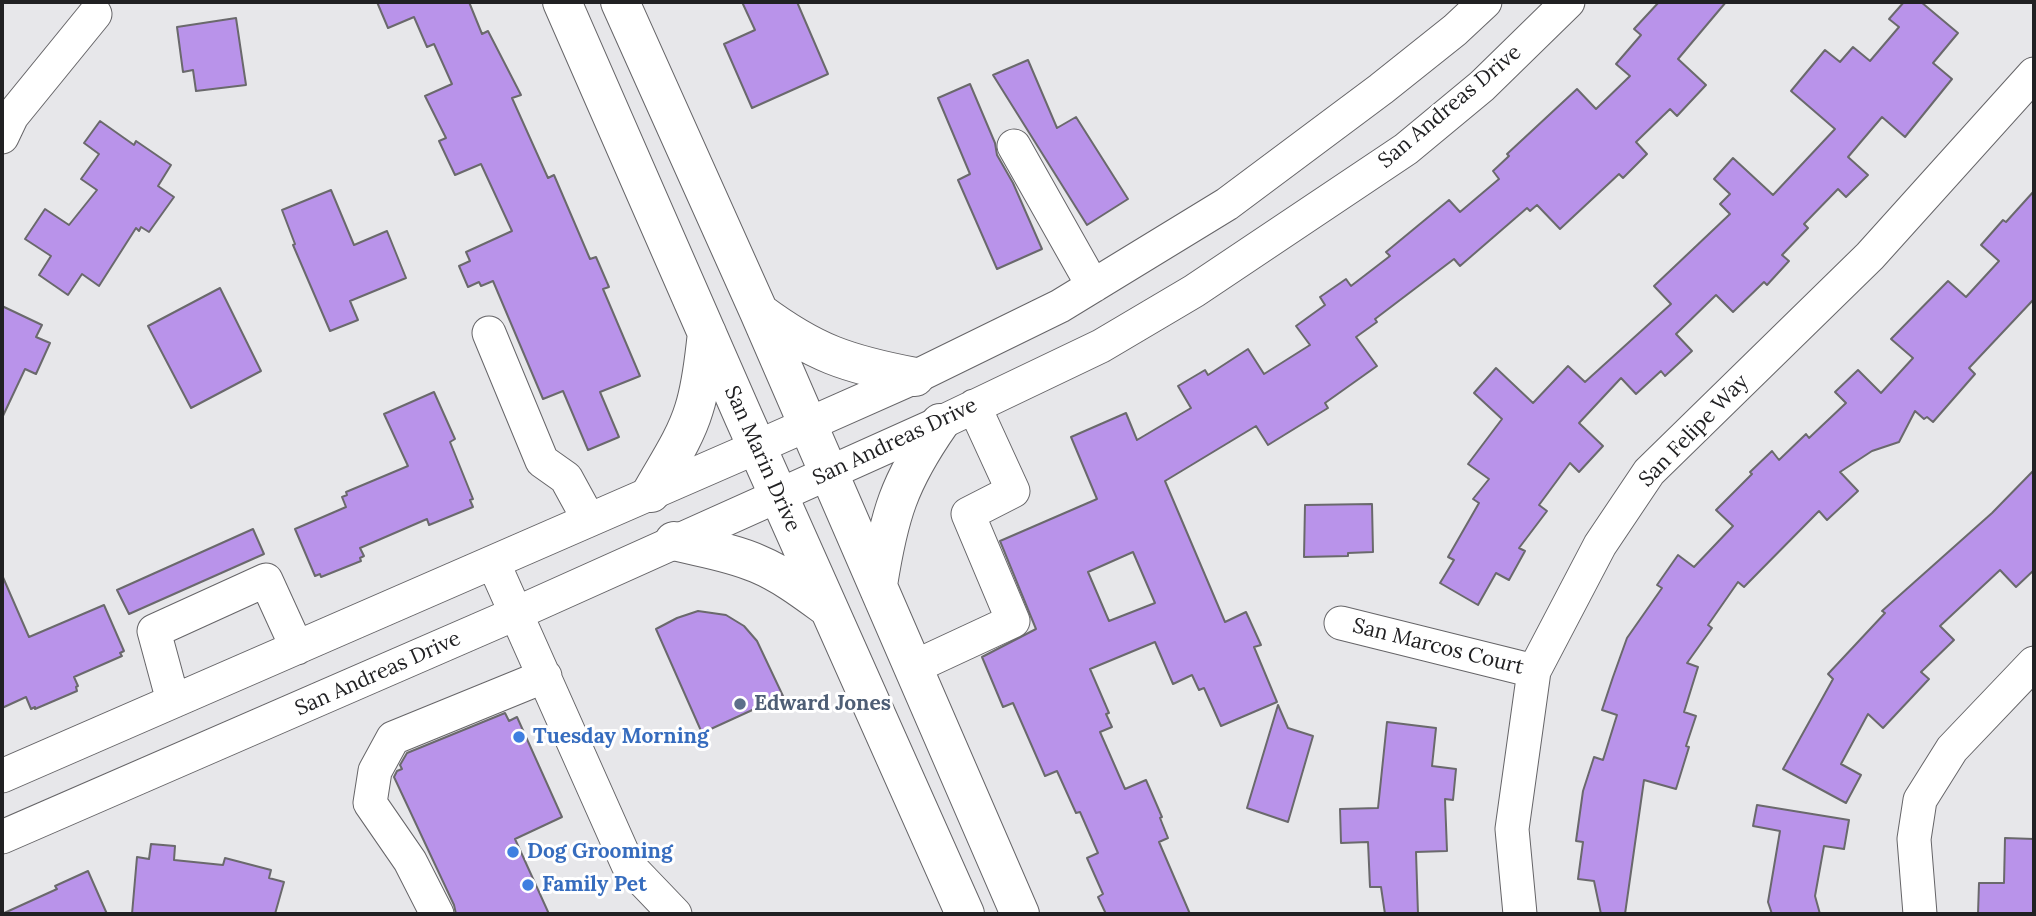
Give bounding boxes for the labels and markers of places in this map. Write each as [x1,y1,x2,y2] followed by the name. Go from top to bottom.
[754,691,891,717] place label: Edward Jones
[732,696,748,712] marker: Edward Jones
[533,724,709,750] place label: Tuesday Morning
[511,729,527,745] marker: Tuesday Morning
[527,839,673,865] place label: Dog Grooming
[505,844,521,860] marker: Dog Grooming
[542,872,647,898] place label: Family Pet
[520,877,536,893] marker: Family Pet

